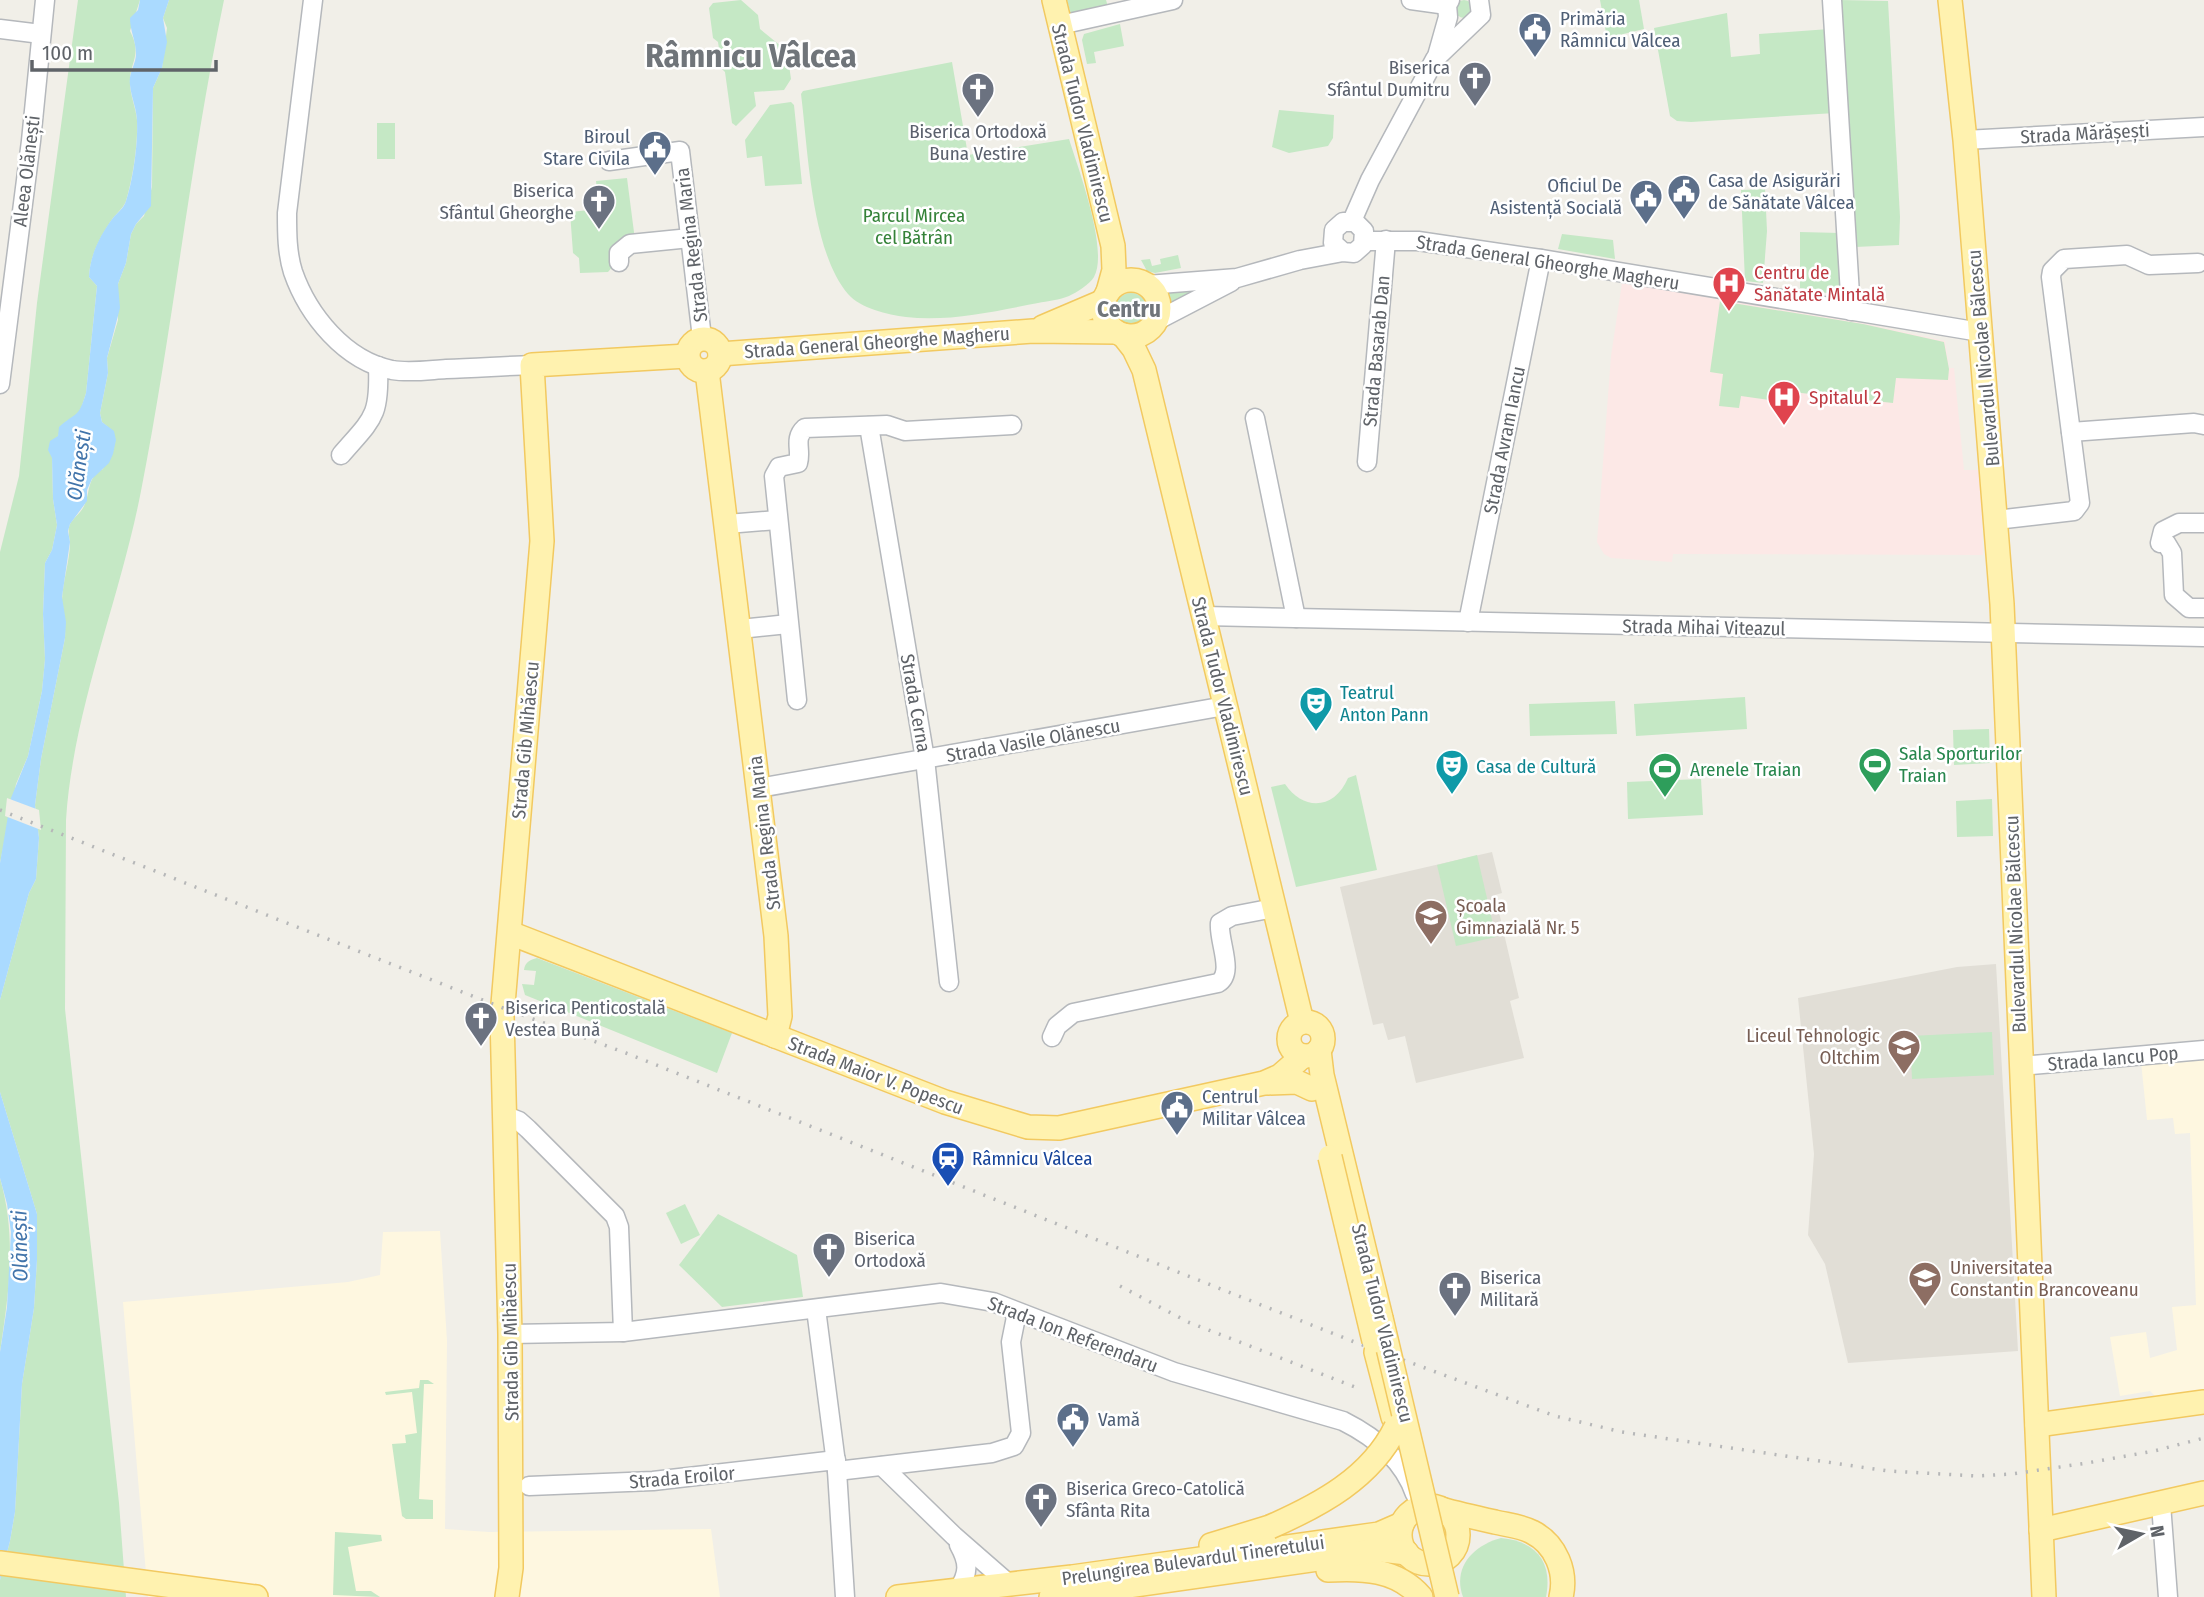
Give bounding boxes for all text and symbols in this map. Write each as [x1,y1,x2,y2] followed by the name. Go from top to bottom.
[1560,7,1681,52] place label: Primăria Râmnicu Vâlcea
[1516,10,1554,59] public building icon: Primăria Râmnicu Vâlcea
[1047,21,1118,225] street label: Strada Tudor Vladimirescu
[32,28,215,72] scale bar
[645,36,857,76] district label: Râmnicu Vâlcea
[42,40,93,66] text: 100 m
[1327,56,1450,101] place label: Biserica Sfântul Dumitru
[1456,59,1494,108] church icon: Biserica Sfântul Dumitru
[959,70,997,119] church icon: Biserica Ortodoxă Buna Vestire
[8,114,45,228] street label: Aleea Olănești
[2020,119,2150,148] street label: Strada Mărășești
[909,120,1047,165] place label: Biserica Ortodoxă Buna Vestire
[543,125,630,170] place label: Biroul Stare Civila
[636,128,674,177] public building icon: Biroul Stare Civila
[671,166,712,323] street label: Strada Regina Maria
[1708,169,1855,214] place label: Casa de Asigurări de Sănătate Vâlcea
[1665,172,1703,221] public building icon: Casa de Asigurări de Sănătate Vâlcea
[1490,174,1622,219] place label: Oficiul De Asistență Socială
[1627,177,1665,226] public building icon: Oficiul De Asistență Socială
[439,179,574,224] place label: Biserica Sfântul Gheorghe
[580,182,618,231] church icon: Biserica Sfântul Gheorghe
[863,204,965,249] park label: Parcul Mircea cel Bătrân
[1415,230,1681,295] street label: Strada General Gheorghe Magheru
[1963,249,2004,467] street label: Bulevardul Nicolae Bălcescu
[1754,261,1885,306] place label: Centru de Sănătate Mintală
[1710,264,1748,313] hospital icon: Centru de Sănătate Mintală
[1358,274,1395,428] street label: Strada Basarab Dan
[1097,295,1161,323] district label: Centru
[743,322,1011,363] street label: Strada General Gheorghe Magheru
[1479,364,1530,516] street label: Strada Avram Iancu
[1765,378,1803,427] hospital icon: Spitalul 2
[1809,386,1881,409] place label: Spitalul 2
[61,427,97,502] water label: Olănești
[1187,594,1258,798] street label: Strada Tudor Vladimirescu
[1622,615,1786,640] street label: Strada Mihai Viteazul
[896,652,935,754] street label: Strada Cerna
[507,660,544,820] street label: Strada Gib Mihăescu
[1340,681,1429,726] place label: Teatrul Anton Pann
[1297,684,1335,733] theatre icon: Teatrul Anton Pann
[944,714,1122,767] street label: Strada Vasile Olănescu
[1899,742,2022,787] place label: Sala Sporturilor Traian
[1856,745,1894,794] sports icon: Sala Sporturilor Traian
[1433,747,1471,796] theatre icon: Casa de Cultură
[1646,750,1684,799] sports icon: Arenele Traian
[744,754,785,911] street label: Strada Regina Maria
[1476,755,1596,778] place label: Casa de Cultură
[1690,758,1801,781] place label: Arenele Traian
[2000,815,2031,1033] street label: Bulevardul Nicolae Bălcescu
[1456,894,1580,939] place label: Școala Gimnazială Nr. 5
[1412,897,1450,946] school or university icon: Școala Gimnazială Nr. 5
[505,996,666,1041] place label: Biserica Penticostală Vestea Bună
[462,999,500,1048] church icon: Biserica Penticostală Vestea Bună
[1746,1024,1880,1069] place label: Liceul Tehnologic Oltchim
[1885,1027,1923,1076] school or university icon: Liceul Tehnologic Oltchim
[785,1031,967,1119] street label: Strada Maior V. Popescu
[2047,1041,2179,1076] street label: Strada Iancu Pop
[1202,1085,1306,1130] place label: Centrul Militar Vâlcea
[1158,1088,1196,1137] public building icon: Centrul Militar Vâlcea
[929,1139,967,1188] station icon: Râmnicu Vâlcea
[972,1147,1093,1170] place label: Râmnicu Vâlcea
[6,1209,34,1282] water label: Olănești
[1347,1221,1418,1425] street label: Strada Tudor Vladimirescu
[854,1227,926,1272] place label: Biserica Ortodoxă
[810,1230,848,1279] church icon: Biserica Ortodoxă
[1950,1256,2139,1301] place label: Universitatea Constantin Brancoveanu
[1906,1259,1944,1308] school or university icon: Universitatea Constantin Brancoveanu
[498,1263,523,1421] street label: Strada Gib Mihăescu
[1480,1266,1541,1311] place label: Biserica Militară
[1436,1269,1474,1318] church icon: Biserica Militară
[984,1291,1161,1378] street label: Strada Ion Referendaru
[1054,1400,1092,1449] public building icon: Vamă
[1098,1408,1140,1431] place label: Vamă
[628,1461,736,1494] street label: Strada Eroilor
[1066,1477,1245,1522] place label: Biserica Greco-Catolică Sfânta Rita
[1022,1480,1060,1529] church icon: Biserica Greco-Catolică Sfânta Rita
[2106,1499,2176,1569] north arrow
[2145,1524,2170,1539] text: N
[1060,1531,1326,1590] street label: Prelungirea Bulevardul Tineretului

